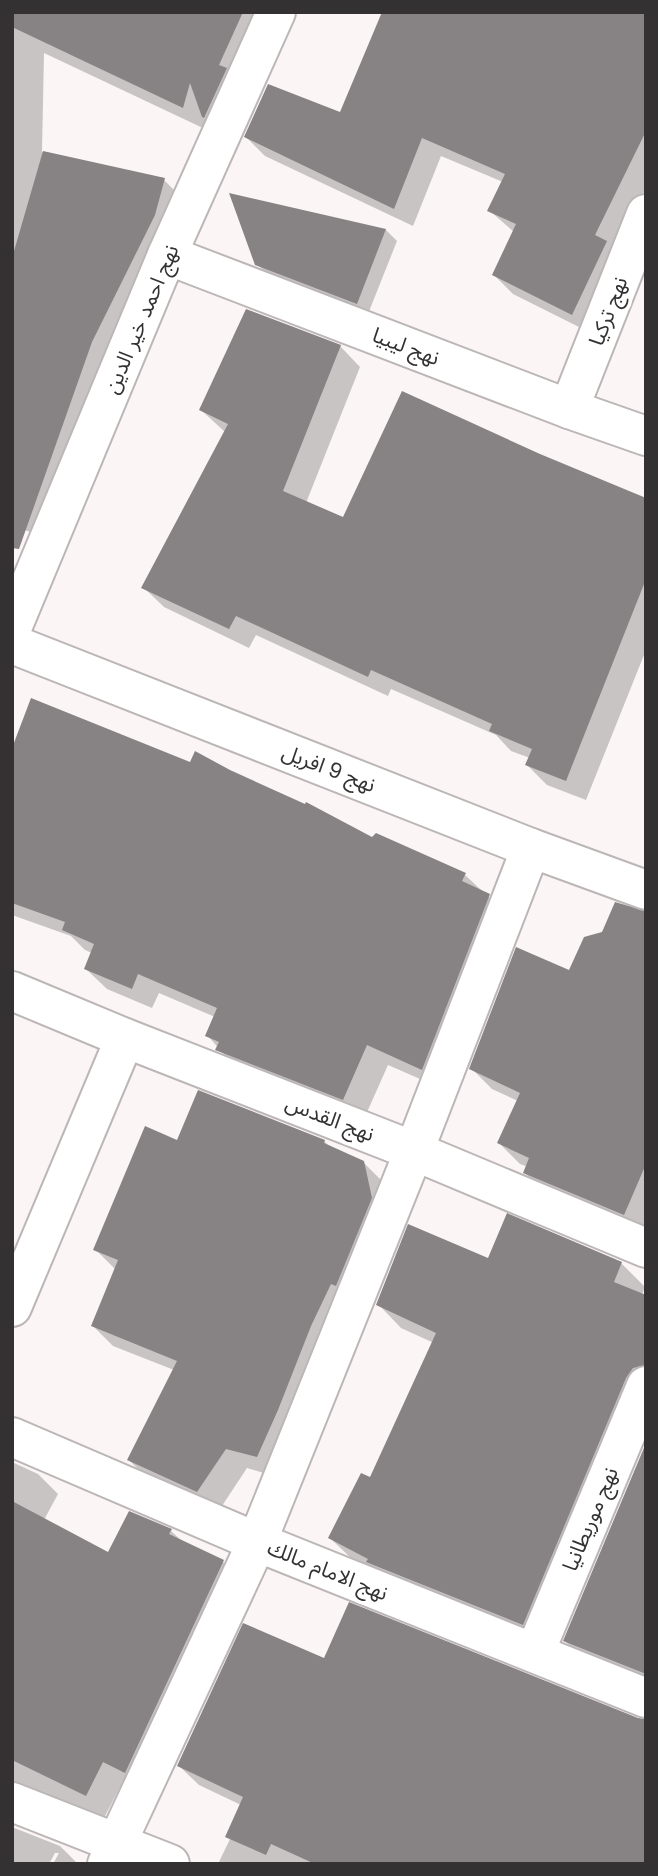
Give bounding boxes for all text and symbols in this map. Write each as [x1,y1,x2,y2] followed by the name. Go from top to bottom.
[97,240,186,398] street label: نهج احمد خير الدين
[582,272,635,350] street label: نهج تركيا
[368,320,444,373] street label: نهج ليبيا
[278,737,380,800] street label: نهج 9 افريل
[281,1088,379,1149] street label: نهج القدس
[555,1462,626,1576] street label: نهج موريطانيا
[263,1533,393,1609] street label: نهج الامام مالك

